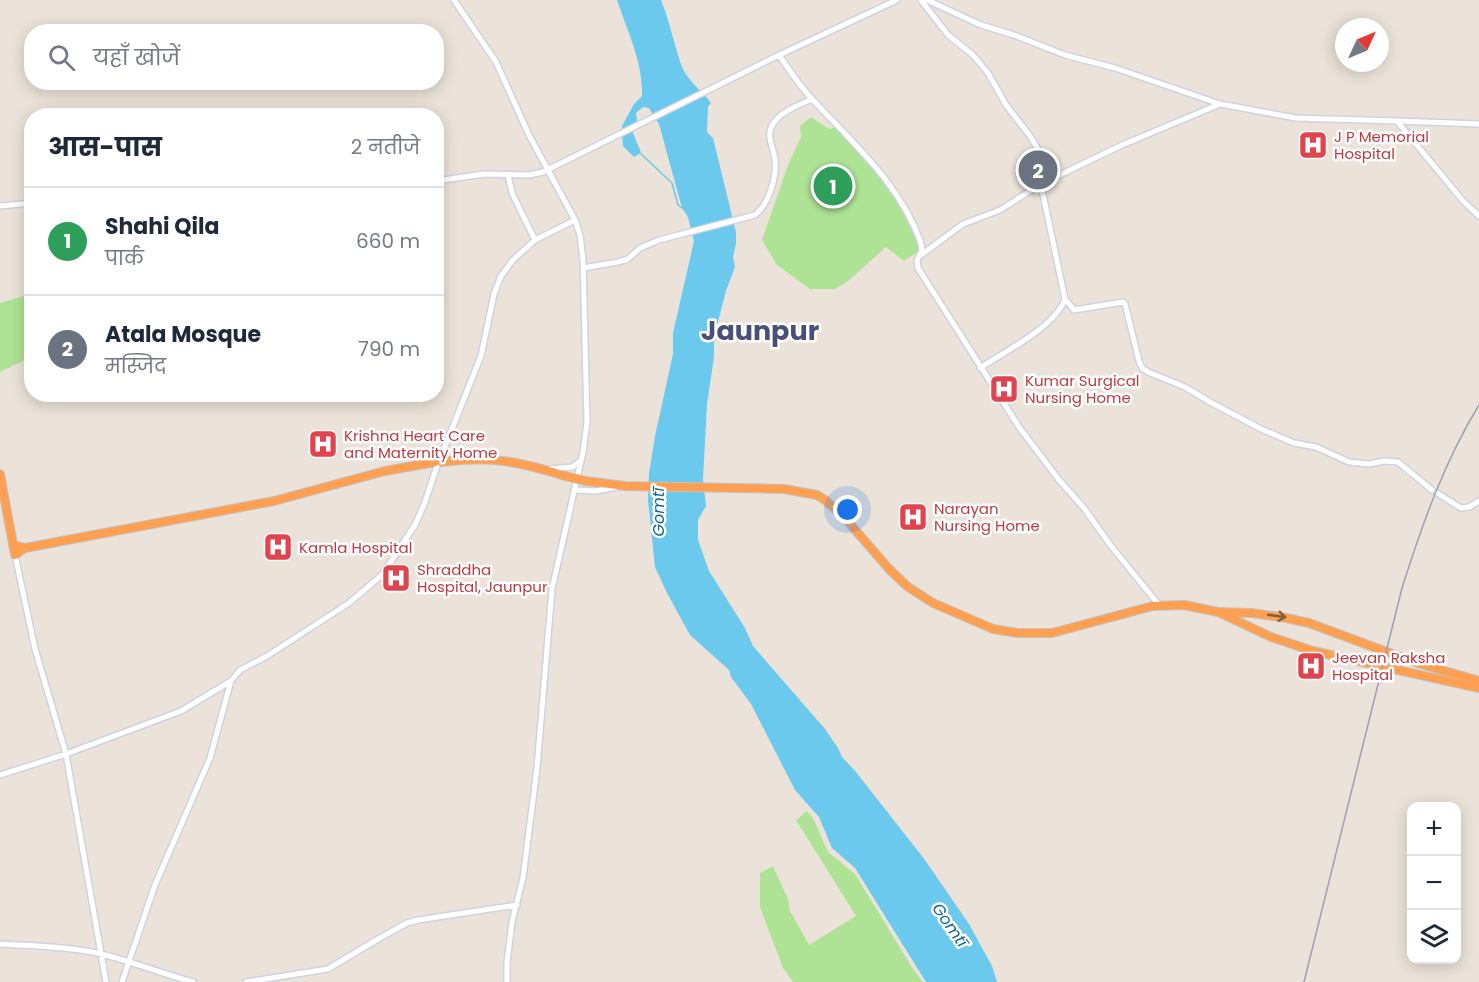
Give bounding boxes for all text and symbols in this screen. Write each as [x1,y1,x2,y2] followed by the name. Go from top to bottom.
[1335,18,1389,72] north arrow
[24,24,444,90] search box
[45,41,78,74] icon: search
[93,42,180,73] text: यहाँ खोजें
[1334,126,1429,164] place label: J P Memorial Hospital
[48,129,162,165] text: आस-पास
[1297,129,1329,161] hospital icon: J P Memorial Hospital
[351,133,420,161] text: 2 नतीजे
[1018,148,1058,192] pin: 2
[814,164,852,208] pin: 1
[105,211,220,242] text: Shahi Qila
[64,227,71,255] text: 1
[356,227,420,255] text: 660 m
[105,244,144,272] text: पार्क
[701,312,820,349] district label: Jaunpur
[105,319,261,350] text: Atala Mosque
[62,335,73,363] text: 2
[358,335,420,363] text: 790 m
[105,352,166,380] text: मस्जिद
[1025,370,1140,408] place label: Kumar Surgical Nursing Home
[988,373,1020,405] hospital icon: Kumar Surgical Nursing Home
[344,425,497,463] place label: Krishna Heart Care and Maternity Home
[307,428,339,460] hospital icon: Krishna Heart Care and Maternity Home
[647,485,670,536] water label: Gomtī
[833,495,862,524] your location
[934,498,1040,536] place label: Narayan Nursing Home
[897,501,929,533] hospital icon: Narayan Nursing Home
[262,531,294,563] hospital icon: Kamla Hospital
[299,537,412,558] place label: Kamla Hospital
[417,559,548,597] place label: Shraddha Hospital, Jaunpur
[380,562,412,594] hospital icon: Shraddha Hospital, Jaunpur
[1266,611,1286,622] one-way arrow
[1332,647,1445,685] place label: Jeevan Raksha Hospital
[1295,650,1327,682] hospital icon: Jeevan Raksha Hospital
[1407,802,1461,964] map controls
[1407,802,1461,856] button: +
[1407,856,1461,910] button: −
[927,898,975,953] water label: Gomtī
[1407,910,1461,964] button: layers

